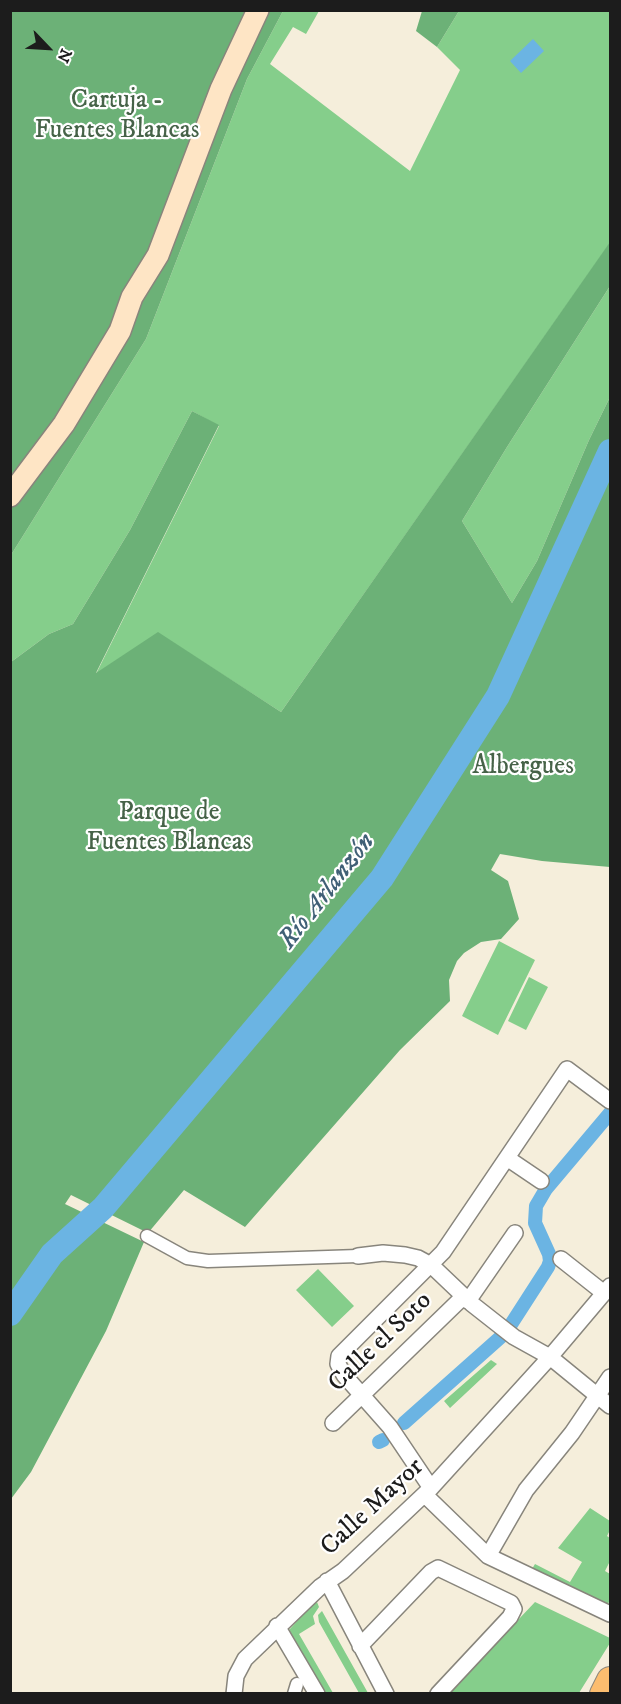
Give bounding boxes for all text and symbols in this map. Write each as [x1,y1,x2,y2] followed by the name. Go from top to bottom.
[18,18,78,78] north arrow
[52,45,76,66] text: N
[35,86,199,148] park label: Cartuja - Fuentes Blancas
[472,752,574,784] park label: Albergues
[87,798,251,860] park label: Parque de Fuentes Blancas
[273,828,383,956] water label: Río Arlanzón
[323,1286,439,1400] street label: Calle el Soto
[315,1452,431,1564] street label: Calle Mayor

